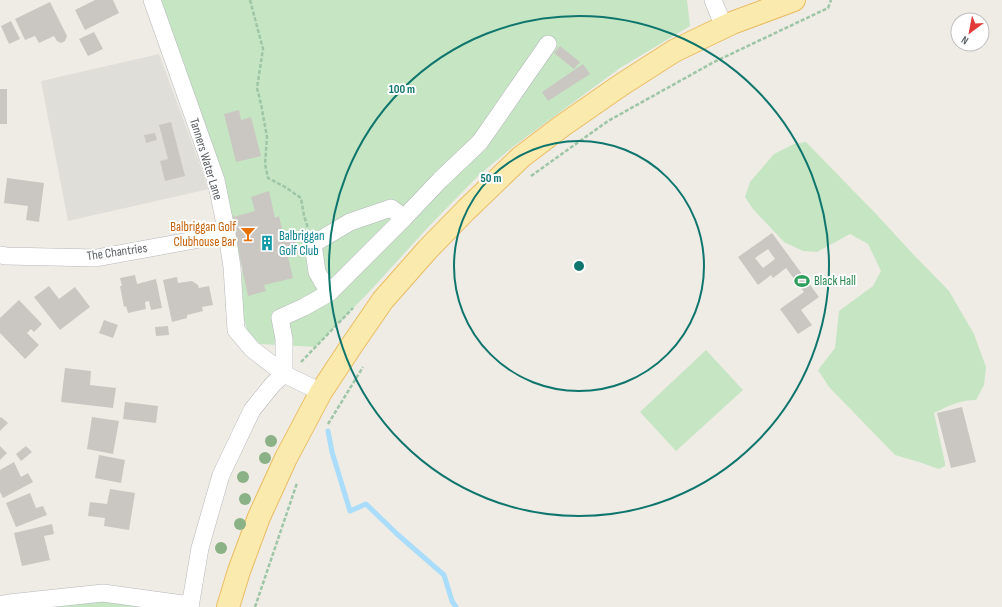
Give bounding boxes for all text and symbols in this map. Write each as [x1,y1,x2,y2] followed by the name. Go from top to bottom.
[950,12,990,52] north arrow
[959,33,971,47] text: N
[389,82,415,97] text: 100 m
[186,116,226,202] street label: Tanners Water Lane
[481,171,501,186] text: 50 m
[170,219,236,250] place label: Balbriggan Golf Clubhouse Bar
[239,225,257,243] bar icon: Balbriggan Golf Clubhouse Bar
[279,228,325,259] place label: Balbriggan Golf Club
[258,234,276,252] building icon: Balbriggan Golf Club
[86,240,148,264] street label: The Chantries
[572,259,586,273] centre of rings
[793,272,811,290] sports icon: Black Hall
[814,273,856,289] place label: Black Hall

